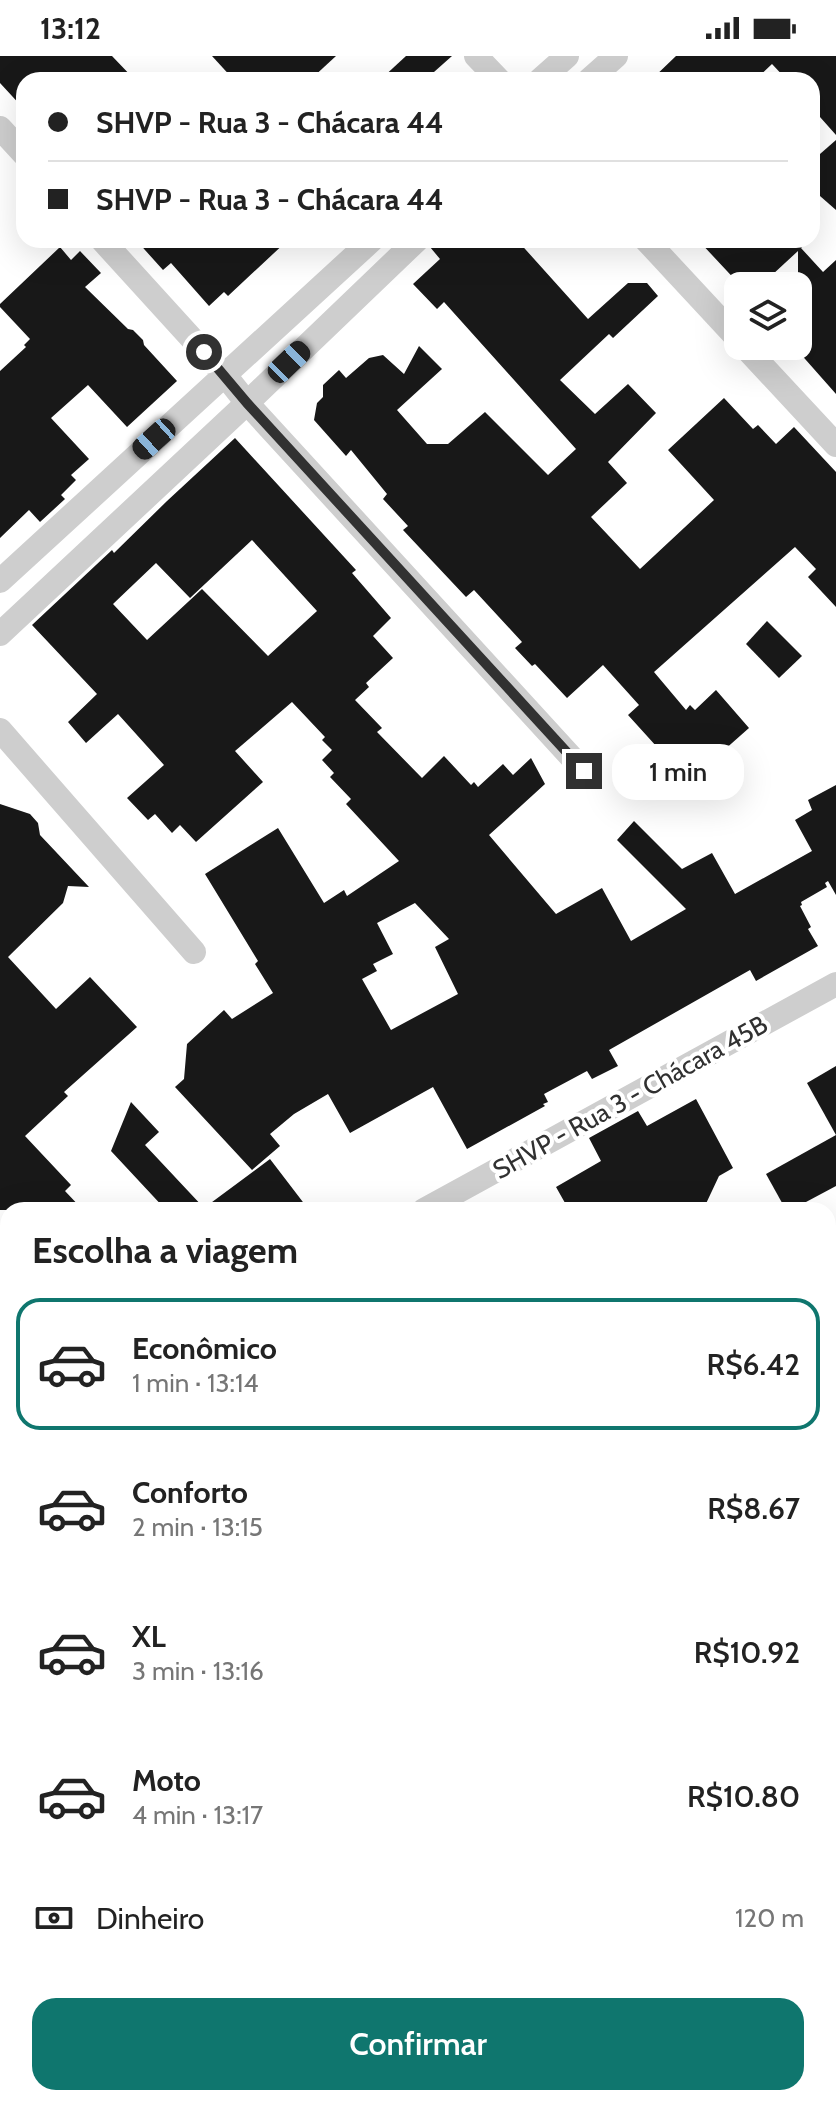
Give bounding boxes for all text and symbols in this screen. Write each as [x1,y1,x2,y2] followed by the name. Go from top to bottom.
[40,10,101,47] text: 13:12
[96,104,444,141] text: SHVP - Rua 3 - Chácara 44
[96,181,444,218] text: SHVP - Rua 3 - Chácara 44
[724,272,812,360] map controls
[724,272,812,360] button: layers
[186,334,222,370] route start
[263,337,315,387] car
[128,414,180,464] car
[612,743,744,799] callout: 1 min
[566,753,602,789] route end
[649,756,707,788] text: 1 min
[487,1008,773,1186] street label: SHVP - Rua 3 - Chácara 45B
[32,1228,298,1272] text: Escolha a viagem
[36,1328,108,1400] icon: car
[132,1330,277,1367] text: Econômico
[707,1346,800,1383] text: R$6.42
[132,1367,259,1399] text: 1 min · 13:14
[36,1472,108,1544] icon: car
[132,1474,248,1511] text: Conforto
[707,1490,800,1527] text: R$8.67
[132,1511,263,1543] text: 2 min · 13:15
[36,1616,108,1688] icon: car
[132,1618,166,1655] text: XL
[694,1634,800,1671] text: R$10.92
[132,1655,264,1687] text: 3 min · 13:16
[36,1760,108,1832] icon: car
[132,1762,201,1799] text: Moto
[687,1778,800,1815] text: R$10.80
[132,1799,263,1831] text: 4 min · 13:17
[32,1896,76,1940] icon: cash
[96,1900,204,1937] text: Dinheiro
[735,1902,804,1934] text: 120 m
[32,1998,804,2090] button: Confirmar

